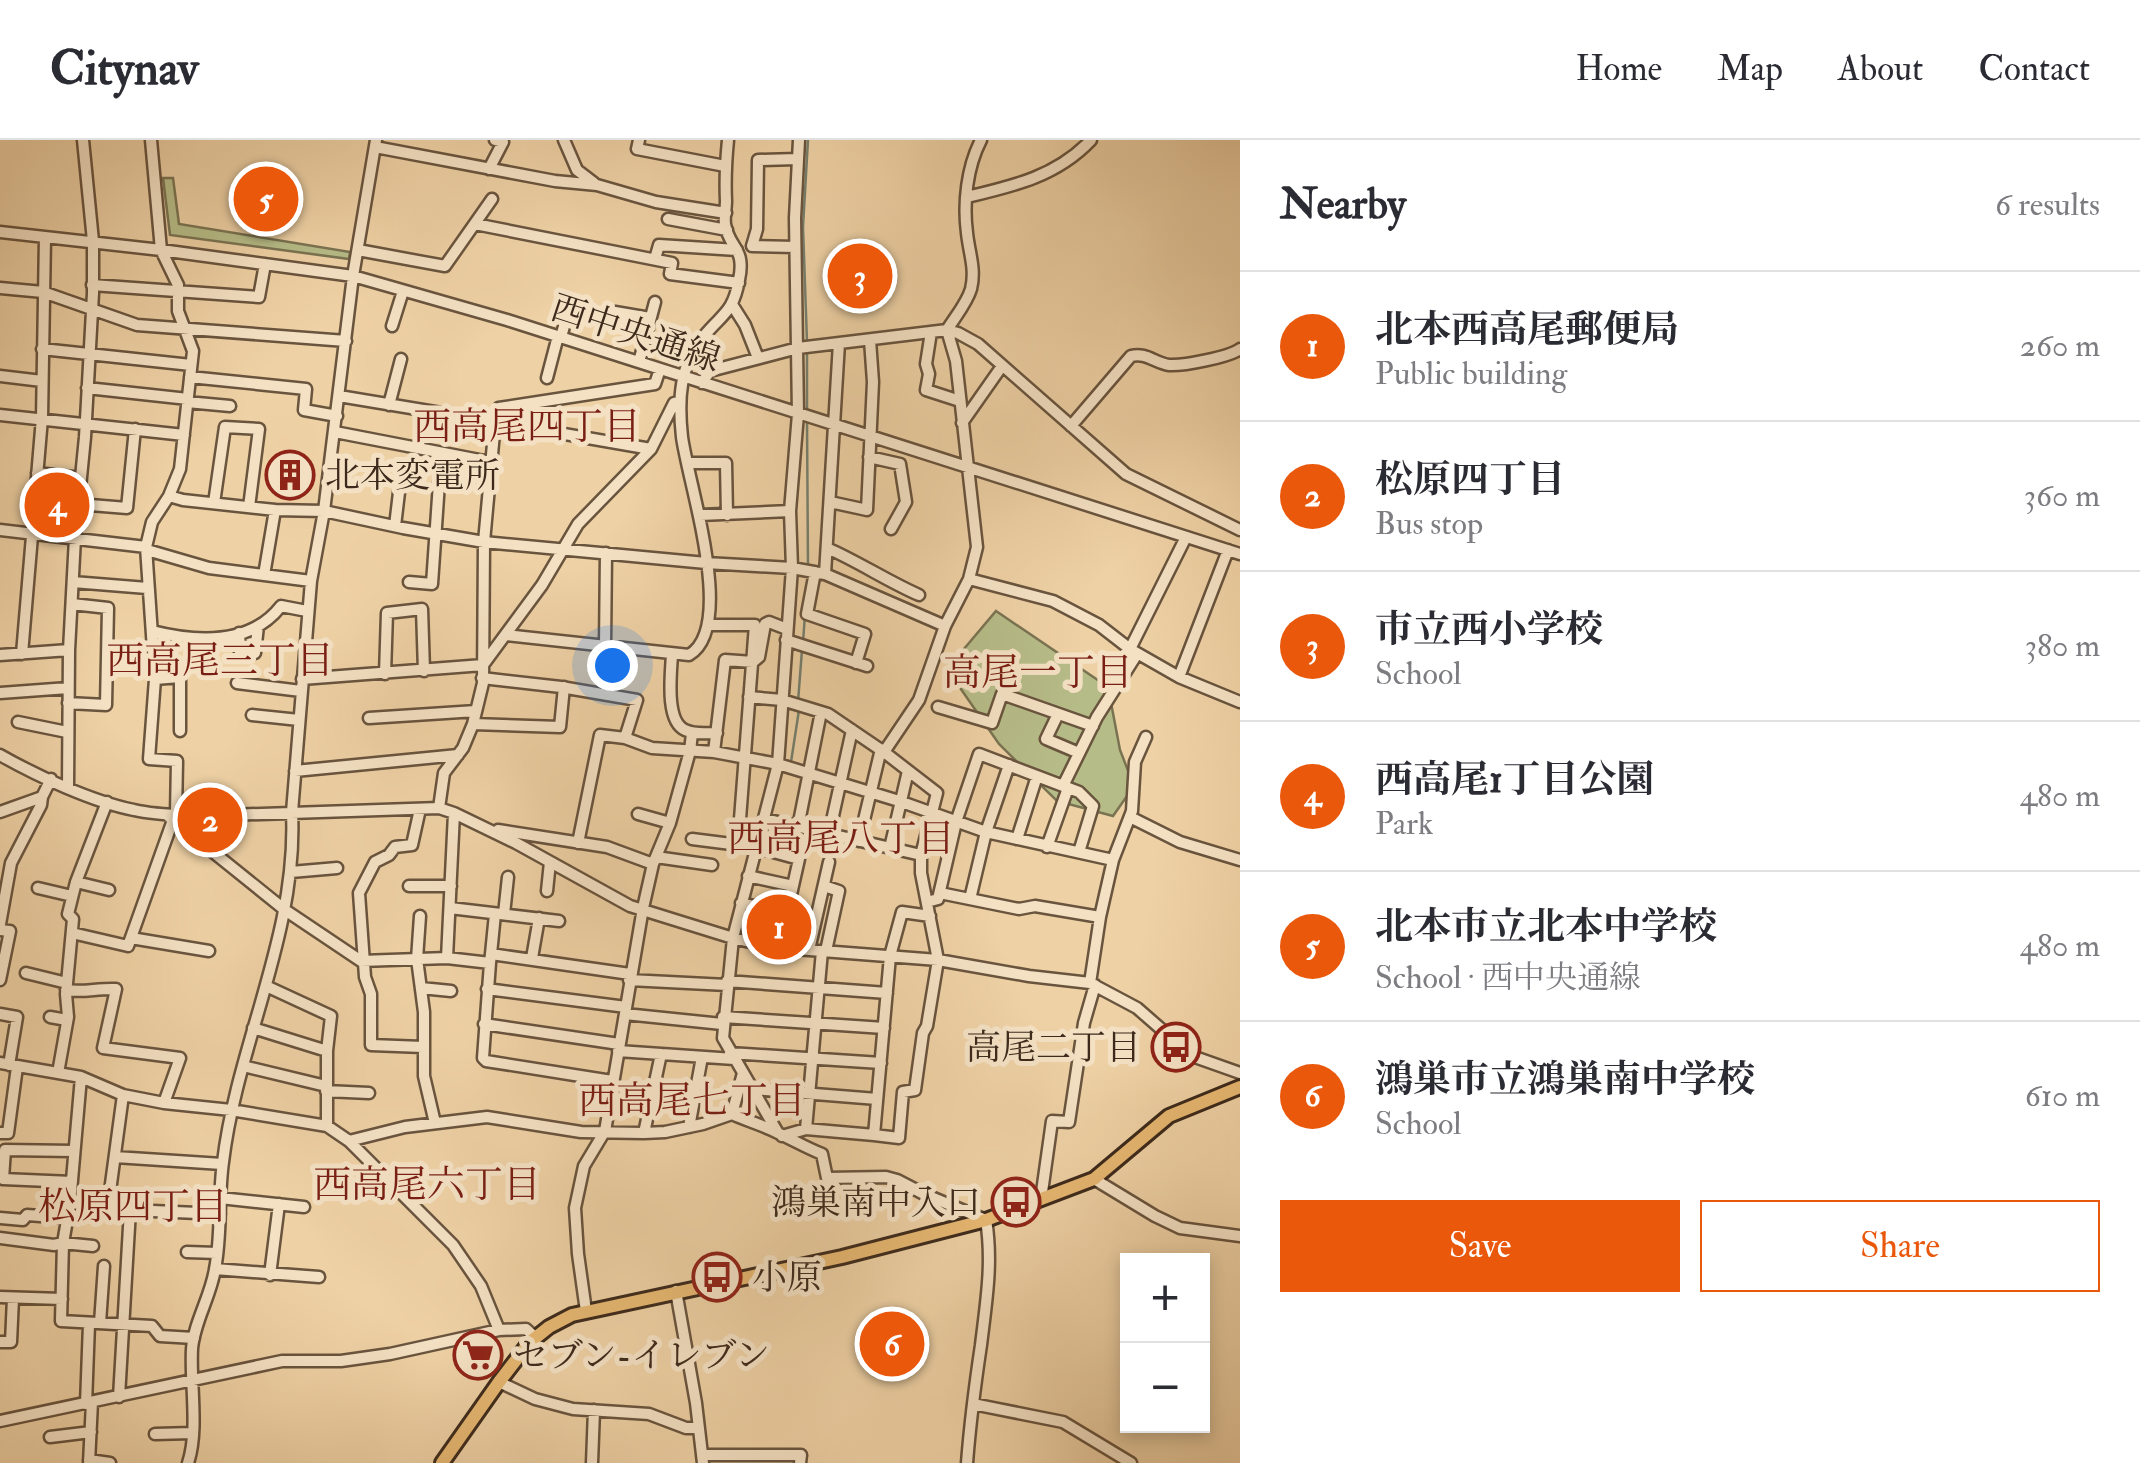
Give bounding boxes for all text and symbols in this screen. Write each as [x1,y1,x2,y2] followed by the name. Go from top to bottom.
[50,39,198,99] text: Citynav
[1575,47,1662,91] text: Home
[1717,47,1783,91] text: Map
[1838,47,1923,91] text: About
[1978,47,2090,91] text: Contact
[234,162,298,236] pin: 5
[1280,179,1406,231] text: Nearby
[1995,185,2100,225] text: 6 results
[828,238,892,314] pin: 3
[546,286,726,382] street label: 西中央通線
[1375,306,1679,354] text: 北本西高尾郵便局
[1307,326,1318,366] text: 1
[2020,326,2100,366] text: 260 m
[1375,354,1567,394] text: Public building
[413,403,641,451] district label: 西高尾四丁目
[264,449,316,501] building icon: 北本変電所
[325,454,500,498] place label: 北本変電所
[1375,456,1565,504] text: 松原四丁目
[24,468,90,542] pin: 4
[1304,476,1321,516] text: 2
[2024,476,2100,516] text: 360 m
[1375,504,1483,544] text: Bus stop
[1375,606,1603,654] text: 市立西小学校
[1306,626,1319,666] text: 3
[2025,626,2100,666] text: 380 m
[106,637,334,685] district label: 西高尾三丁目
[587,640,638,691] your location
[943,649,1133,697] district label: 高尾一丁目
[1375,654,1461,694] text: School
[1375,756,1655,804] text: 西高尾1丁目公園
[1304,776,1321,816] text: 4
[2020,776,2100,816] text: 480 m
[178,782,242,858] pin: 2
[1375,804,1433,844] text: Park
[727,815,955,863] district label: 西高尾八丁目
[746,890,812,964] pin: 1
[1375,903,1717,951] text: 北本市立北本中学校
[1305,926,1320,966] text: 5
[2020,926,2100,966] text: 480 m
[1375,958,1641,998] text: School · 西中央通線
[1150,1021,1202,1073] bus stop icon: 高尾二丁目
[966,1026,1141,1070] place label: 高尾二丁目
[1375,1056,1755,1104] text: 鴻巣市立鴻巣南中学校
[1304,1076,1321,1116] text: 6
[2025,1076,2100,1116] text: 610 m
[578,1077,806,1125] district label: 西高尾七丁目
[1375,1104,1461,1144] text: School
[313,1161,541,1209] district label: 西高尾六丁目
[990,1176,1042,1228] bus stop icon: 鴻巣南中入口
[771,1181,981,1225] place label: 鴻巣南中入口
[38,1183,228,1231] district label: 松原四丁目
[1280,1200,1680,1292] button: Save
[1700,1200,2100,1292] button: Share
[691,1251,743,1303] bus stop icon: 小原
[1120,1253,1210,1433] map controls
[1120,1253,1210,1343] button: +
[752,1256,822,1300] place label: 小原
[860,1306,924,1382] pin: 6
[452,1329,504,1381] supermarket icon: セブン-イレブン
[513,1334,770,1378] place label: セブン-イレブン
[1120,1343,1210,1433] button: −

